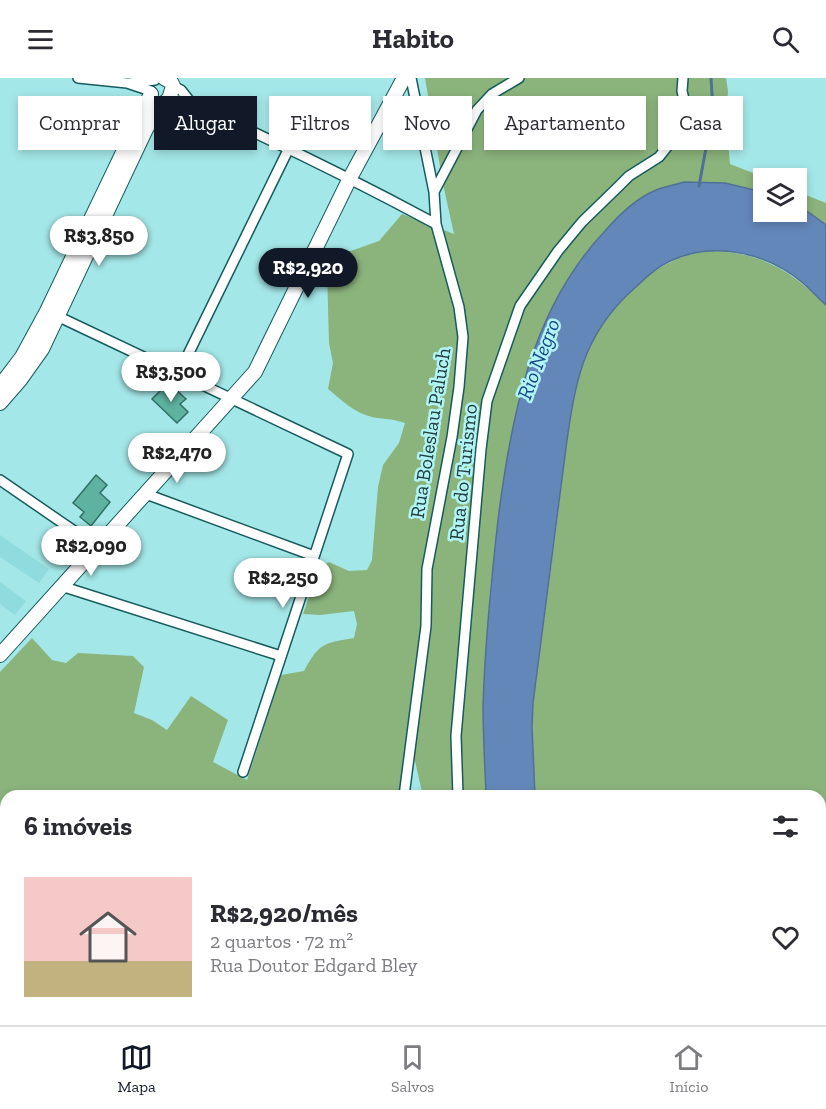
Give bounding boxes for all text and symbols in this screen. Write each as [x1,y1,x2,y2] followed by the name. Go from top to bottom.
[24,23,57,56] icon: menu
[372,23,454,55] text: Habito
[769,23,802,56] icon: search
[18,96,142,150] chip: Comprar
[154,96,257,150] chip: Alugar
[269,96,371,150] chip: Filtros
[383,96,472,150] chip: Novo
[484,96,646,150] chip: Apartamento
[658,96,743,150] chip: Casa
[753,168,807,222] map controls
[753,168,807,222] button: layers
[44,216,154,267] pin: R$3,850
[64,223,134,247] text: R$3,850
[253,248,363,299] pin: R$2,920
[273,255,343,279] text: R$2,920
[511,315,565,403] water label: Rio Negro
[405,345,455,520] street label: Rua Boleslau Paluch
[116,352,226,403] pin: R$3,500
[135,359,207,383] text: R$3,500
[444,403,482,541] street label: Rua do Turismo
[122,433,232,484] pin: R$2,470
[142,440,212,464] text: R$2,470
[36,526,146,577] pin: R$2,090
[55,533,127,557] text: R$2,090
[228,558,338,609] pin: R$2,250
[248,565,318,589] text: R$2,250
[24,810,132,842] text: 6 imóveis
[769,810,802,843] icon: filters
[210,897,358,929] text: R$2,920/mês
[72,901,144,973] icon: home
[769,921,802,954] icon: heart
[210,929,353,953] text: 2 quartos · 72 m²
[210,953,417,977] text: Rua Doutor Edgard Bley
[118,1041,156,1096] tab: Mapa
[391,1041,434,1096] tab: Salvos
[670,1041,708,1096] tab: Início

